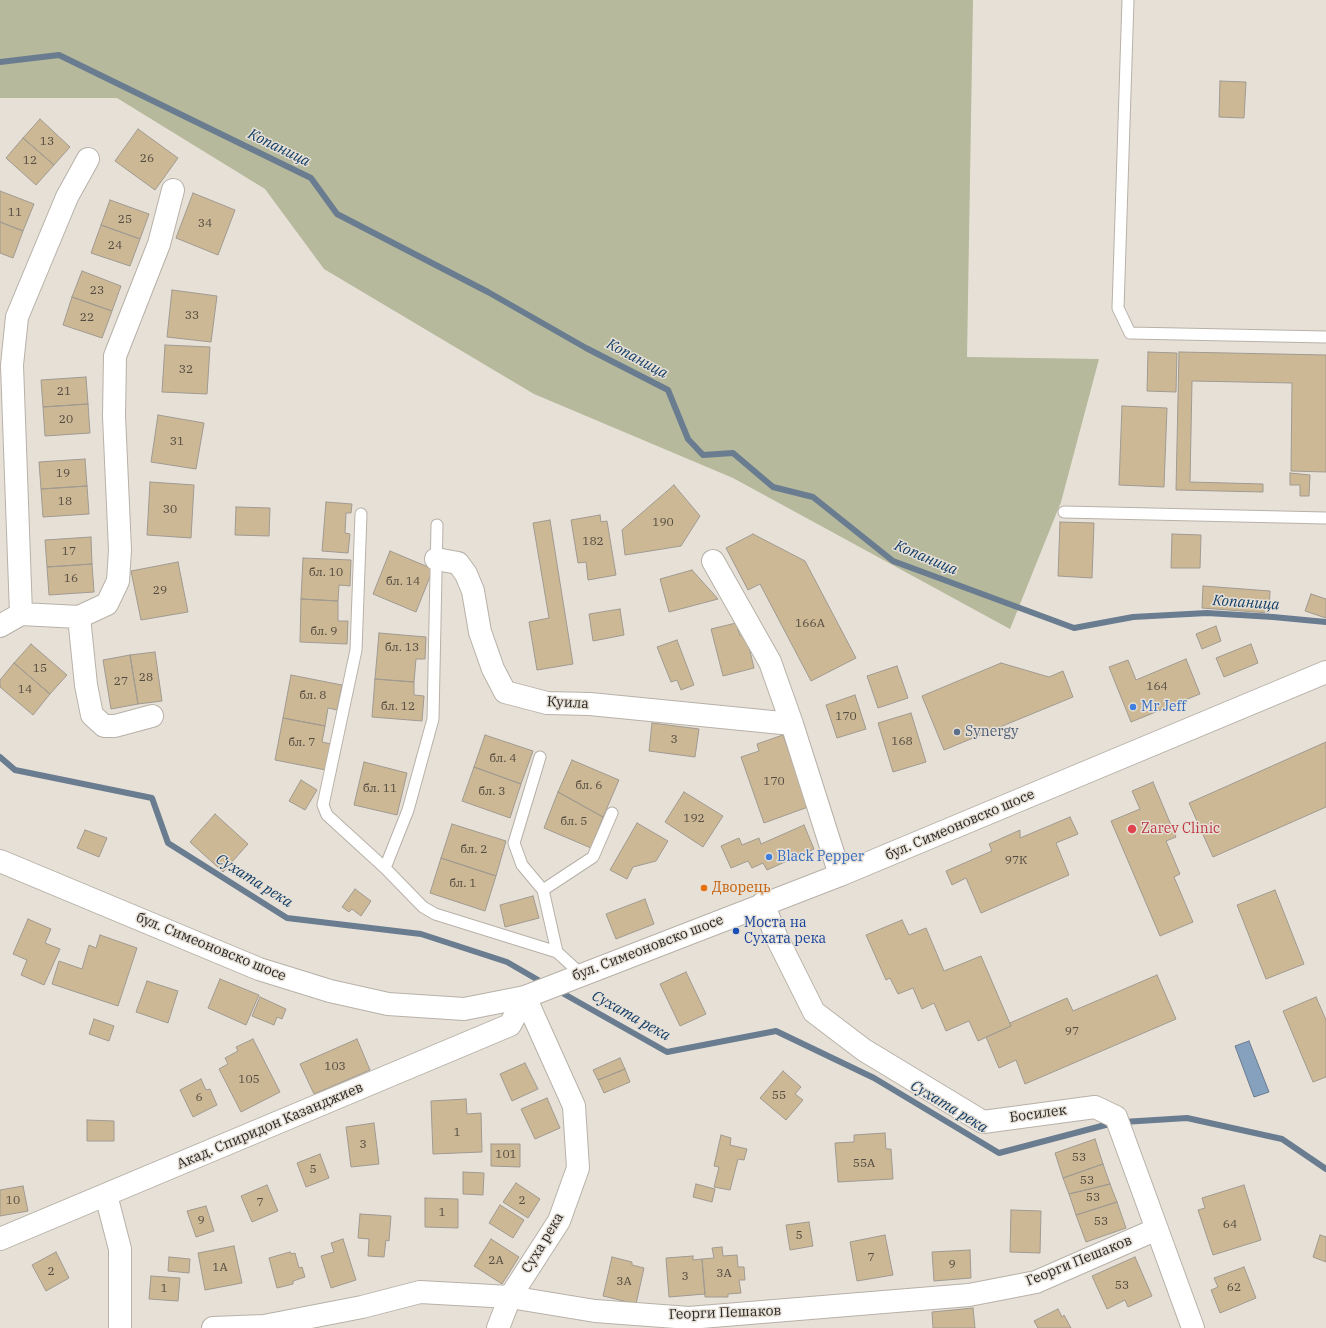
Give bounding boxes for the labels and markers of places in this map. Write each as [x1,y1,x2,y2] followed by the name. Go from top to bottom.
[1141,699,1186,715] place label: Mr Jeff
[1128,702,1138,712] marker: Mr Jeff
[965,724,1019,740] place label: Synergy
[952,727,962,737] marker: Synergy
[1141,821,1220,837] place label: Zarev Clinic
[1126,823,1138,835] marker: Zarev Clinic
[777,849,864,865] place label: Black Pepper
[764,852,774,862] marker: Black Pepper
[712,880,771,896] place label: Дворець
[699,883,709,893] marker: Дворець
[744,915,826,948] place label: Моста на Сухата река
[731,926,741,936] marker: Моста на Сухата река

